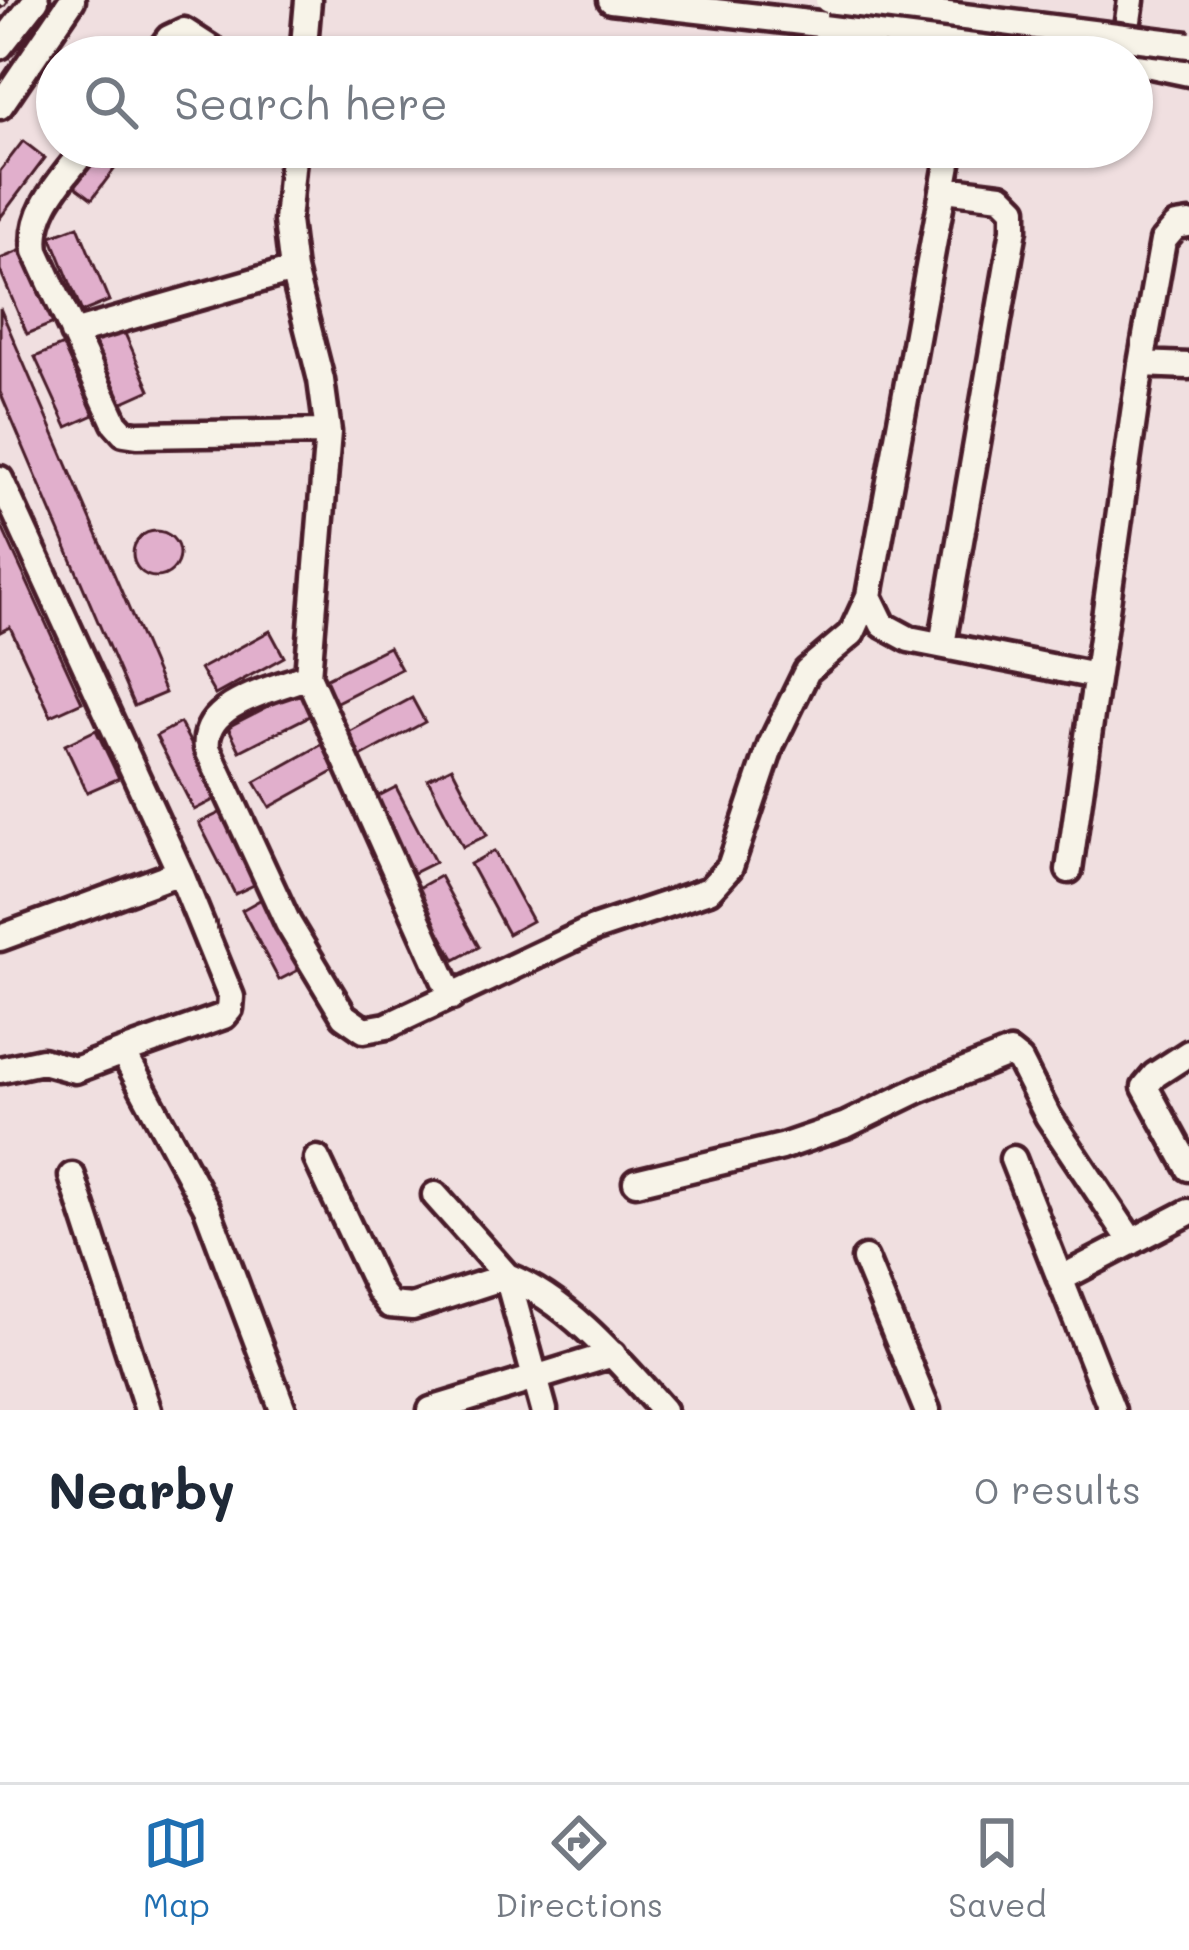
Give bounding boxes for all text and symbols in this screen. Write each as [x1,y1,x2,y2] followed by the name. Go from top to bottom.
[36,36,1153,168] search box
[78,69,144,135] icon: search
[174,73,448,131] text: Search here
[48,1455,235,1522] text: Nearby
[975,1463,1141,1514] text: 0 results
[143,1810,210,1925] tab: Map
[495,1810,663,1925] tab: Directions
[948,1810,1046,1925] tab: Saved

